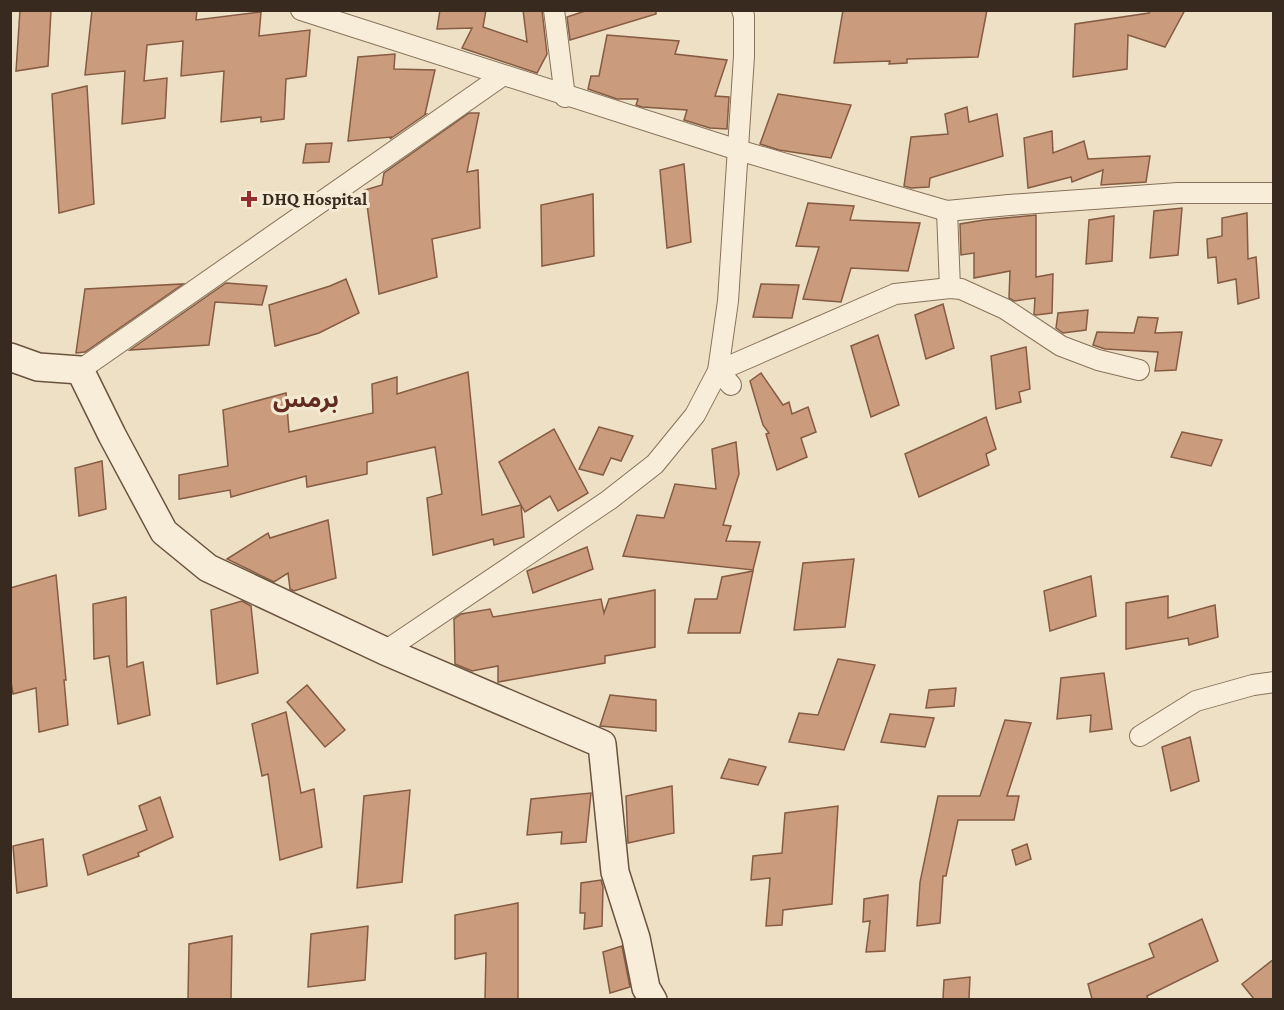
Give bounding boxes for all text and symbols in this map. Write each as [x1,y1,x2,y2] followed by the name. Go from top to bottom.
[262,189,367,209] place label: DHQ Hospital
[240,190,258,208] marker: DHQ Hospital
[273,385,339,413] district label: برمس

